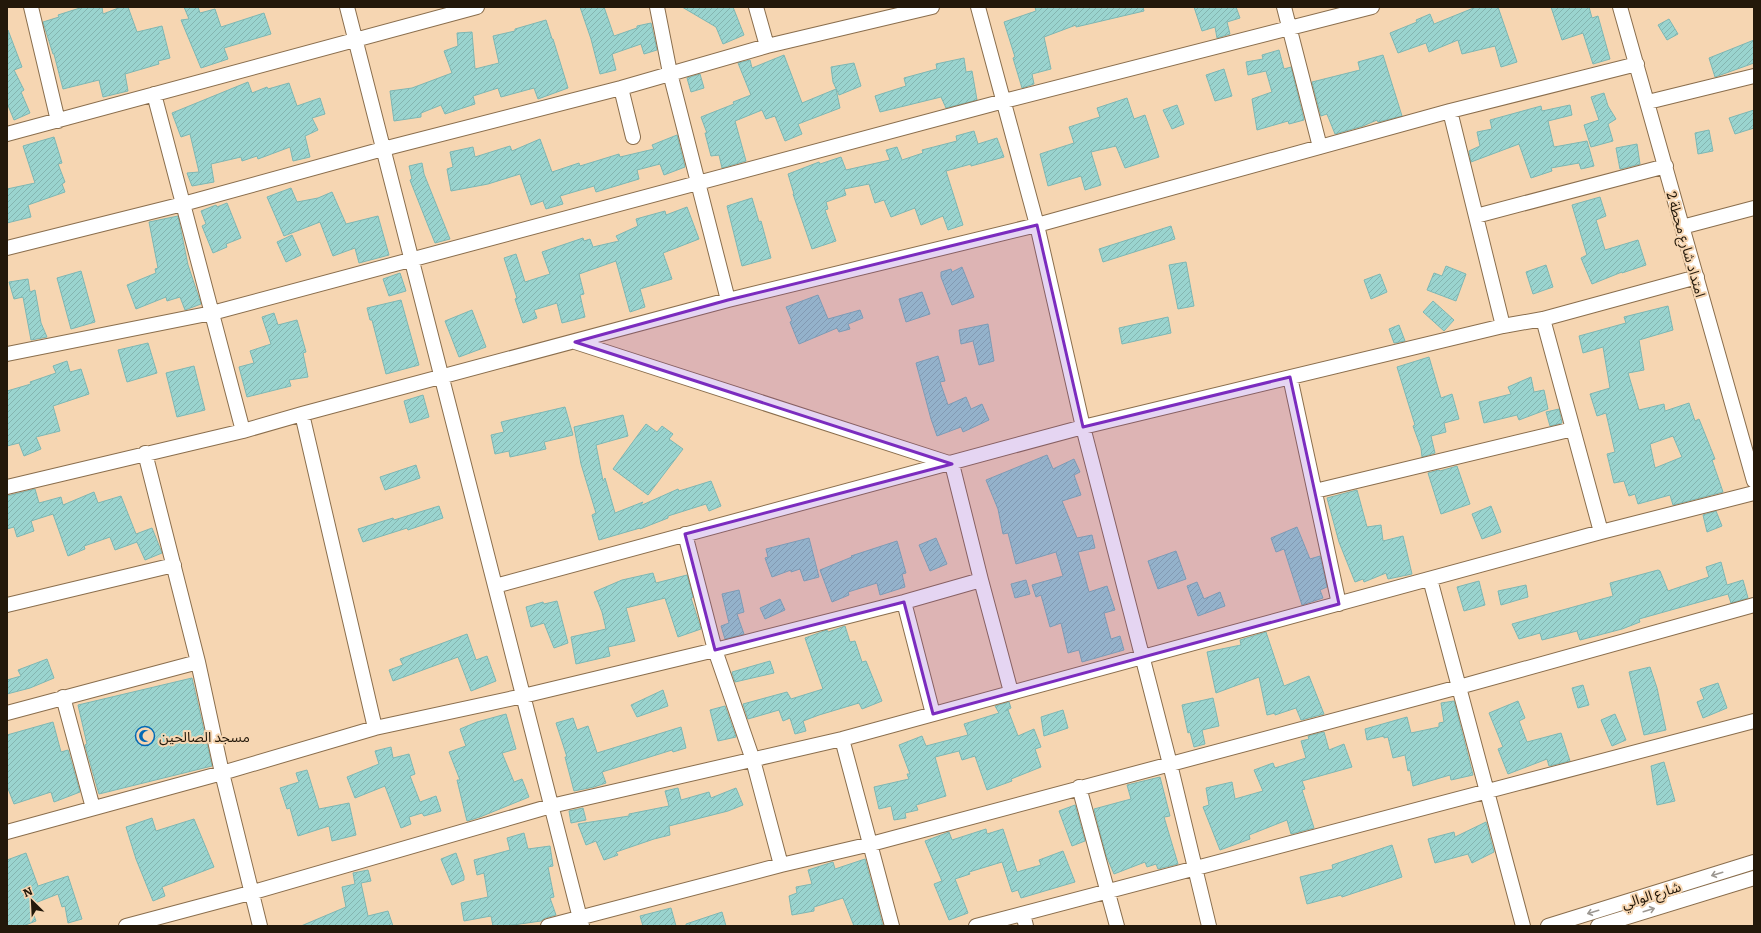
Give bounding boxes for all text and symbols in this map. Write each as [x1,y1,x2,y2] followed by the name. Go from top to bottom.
[1660,189,1712,300] street label: امتداد شارع محطة 2
[134,725,156,747] mosque icon: مسجد الصالحين
[159,726,250,746] place label: مسجد الصالحين
[1710,871,1723,878] one-way arrow
[1619,876,1684,915] street label: شارع الوالي
[12,881,52,921] north arrow
[20,882,35,900] text: N
[1643,906,1655,914] one-way arrow
[1586,909,1599,916] one-way arrow

